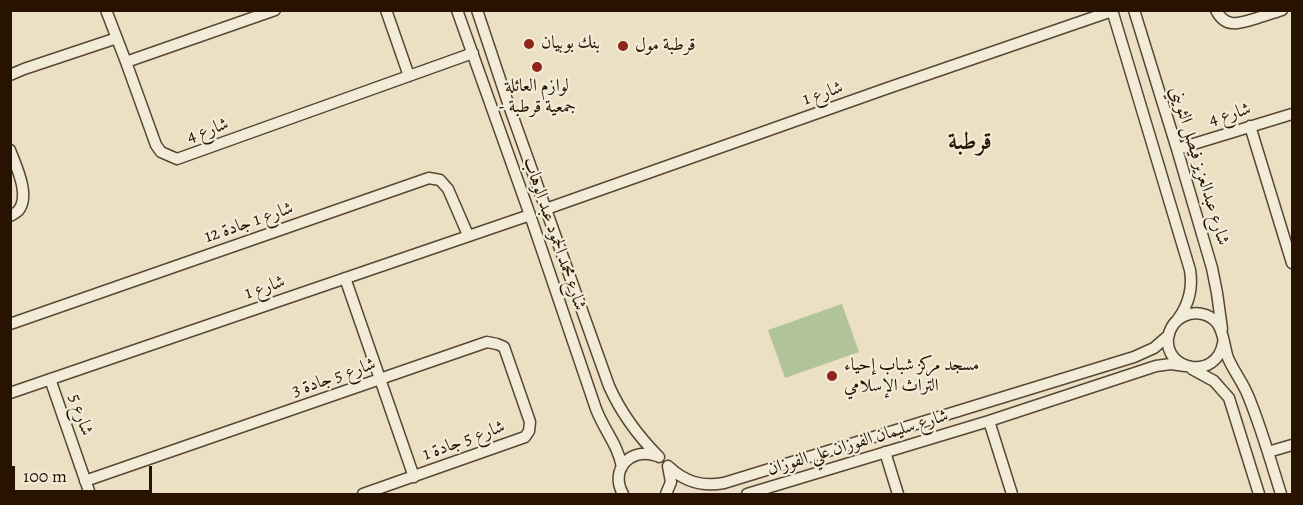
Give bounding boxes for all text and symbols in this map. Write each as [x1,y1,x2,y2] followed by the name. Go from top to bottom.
[541,33,600,55] place label: بنك بوبيان
[635,35,696,57] place label: قرطبة مول
[522,37,536,51] marker: بنك بوبيان
[616,39,630,53] marker: قرطبة مول
[530,60,544,74] marker: لوازم العائلة - جمعية قرطبة
[498,76,576,118] place label: لوازم العائلة - جمعية قرطبة
[800,77,846,111] street label: شارع 1
[1165,84,1233,248] street label: شارع عبدالعزيز فيصل الثويني
[1206,98,1254,132] street label: شارع 4
[184,114,232,148] street label: شارع 4
[948,129,992,157] district label: قرطبة
[518,155,590,313] street label: شارع محمد الحمود عبد الوهاب
[202,198,296,248] street label: شارع 1 جادة 12
[242,271,288,305] street label: شارع 1
[289,354,379,402] street label: شارع 5 جادة 3
[844,355,979,398] place label: مسجد مركز شباب إحياء التراث الإسلامي
[825,369,839,383] marker: مسجد مركز شباب إحياء التراث الإسلامي
[63,391,97,439] street label: شارع 5
[765,405,951,481] street label: شارع سليمان الفوزان علي الفوزان
[420,416,508,466] street label: شارع 5 جادة 1
[15,454,154,492] scale bar
[23,464,67,488] text: 100 m

